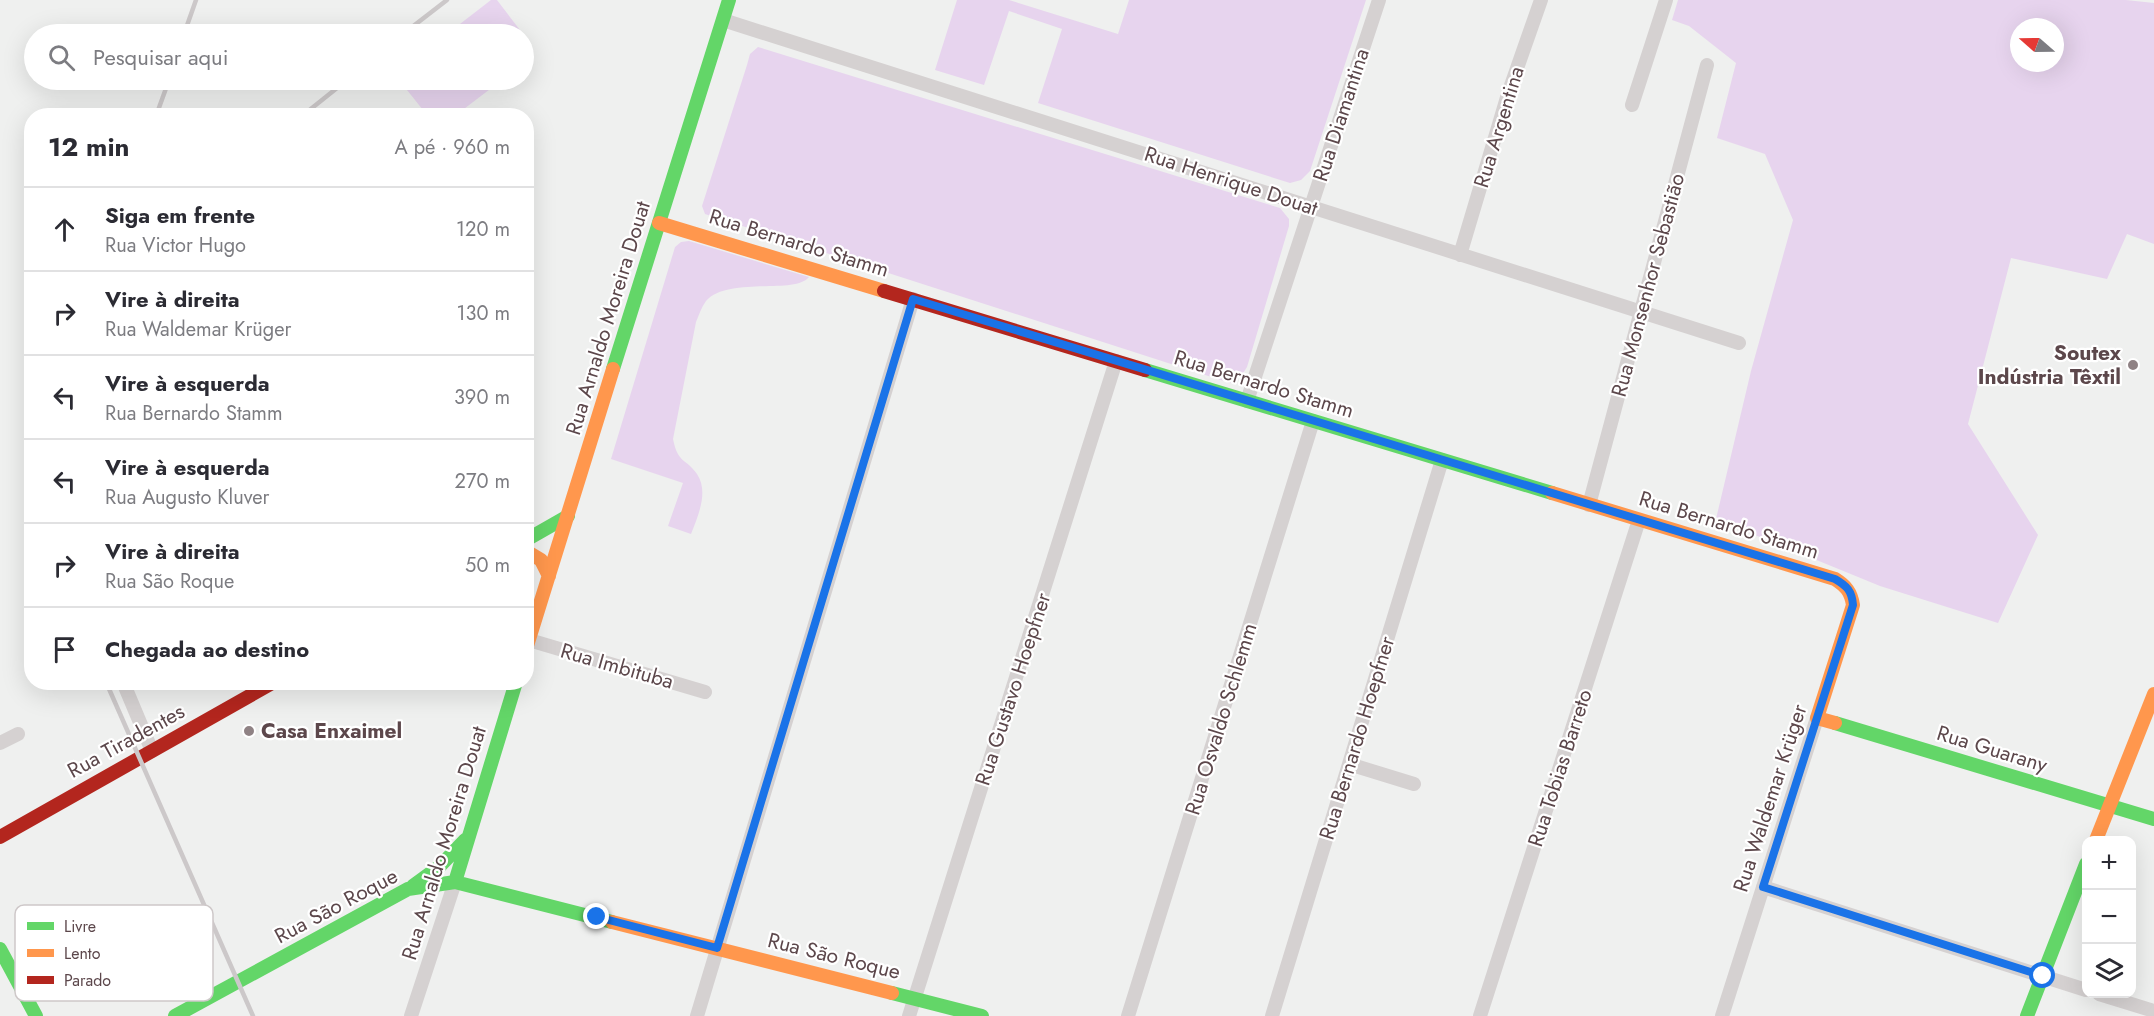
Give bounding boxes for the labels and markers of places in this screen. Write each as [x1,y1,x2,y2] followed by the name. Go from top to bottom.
[1978,338,2122,392] place label: Soutex Indústria Têxtil
[2126,358,2140,372] marker: Soutex Indústria Têxtil
[261,716,402,746] place label: Casa Enxaimel
[242,724,256,738] marker: Casa Enxaimel

